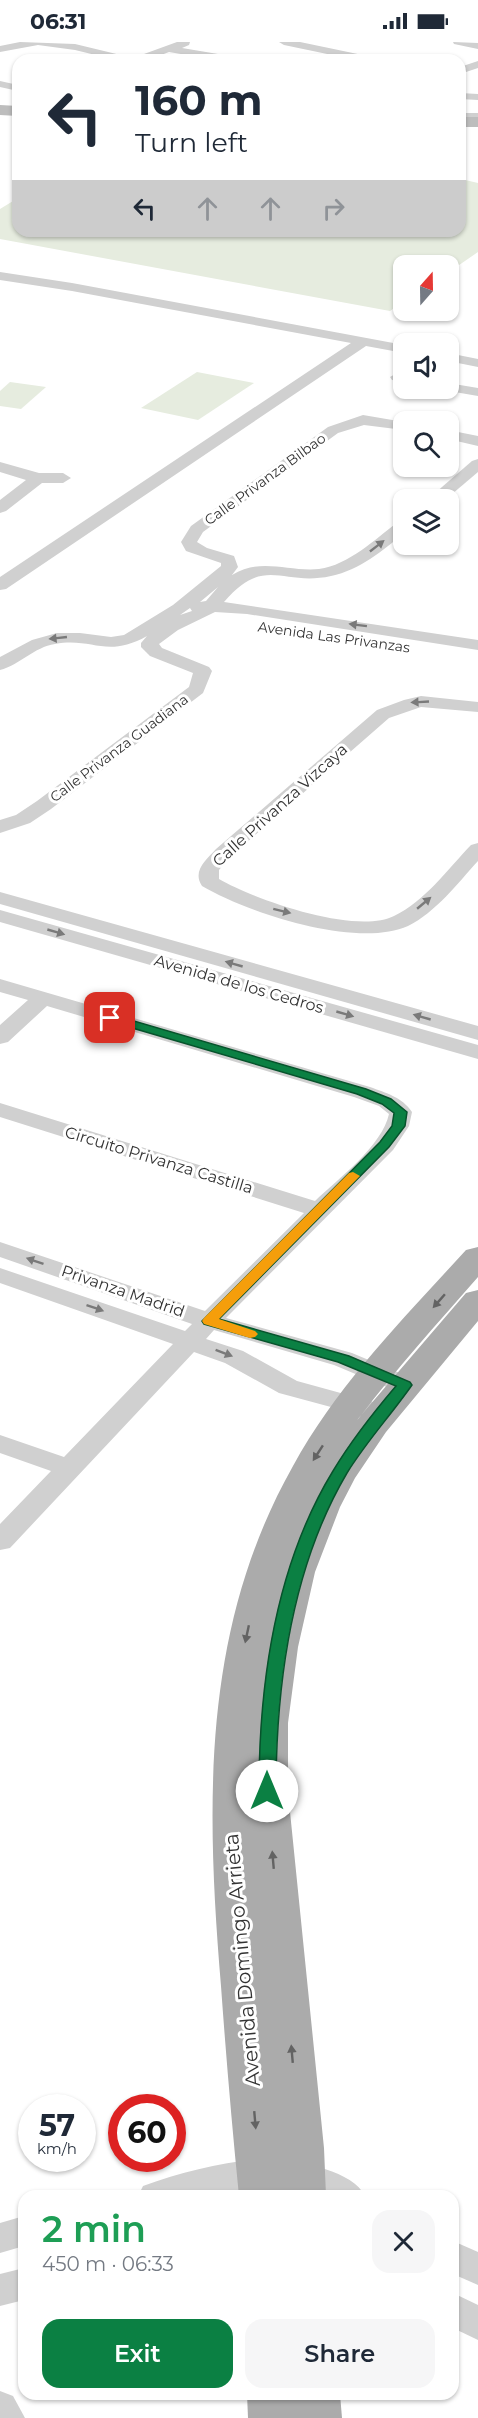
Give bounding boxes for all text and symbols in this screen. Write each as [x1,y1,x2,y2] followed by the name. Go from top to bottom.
[30,8,86,35] text: 06:31
[135,74,263,126] text: 160 m
[36,78,114,156] icon: left
[135,126,248,159] text: Turn left
[128,192,161,225] icon: left
[191,192,224,225] icon: ahead
[254,192,287,225] icon: ahead
[317,192,350,225] icon: right
[393,255,459,321] north arrow
[393,255,459,555] map controls
[393,333,459,399] button: sound
[393,411,459,477] button: search
[201,429,329,529] street label: Calle Privanza Bilbao
[393,489,459,555] button: layers
[369,540,384,552] one-way arrow
[257,617,411,657] street label: Avenida Las Privanzas
[349,620,368,630] one-way arrow
[48,633,67,643] one-way arrow
[46,690,192,806] street label: Calle Privanza Guadiana
[410,697,429,706] one-way arrow
[209,740,351,870] street label: Calle Privanza Vizcaya
[416,897,432,910] one-way arrow
[273,906,291,916] one-way arrow
[47,928,65,937] one-way arrow
[152,951,326,1017] street label: Avenida de los Cedros
[225,959,243,968] one-way arrow
[84,992,135,1043] pin
[93,1001,126,1034] icon: arrive
[336,1010,354,1019] one-way arrow
[413,1012,431,1021] one-way arrow
[63,1122,255,1198] street label: Circuito Privanza Castilla
[26,1256,44,1265] one-way arrow
[59,1261,187,1321] street label: Privanza Madrid
[433,1293,446,1308] one-way arrow
[86,1303,104,1313] one-way arrow
[215,1349,233,1359] one-way arrow
[313,1445,324,1461] one-way arrow
[242,1624,251,1643] one-way arrow
[235,1759,299,1823] position arrow
[219,1833,265,2087] street label: Avenida Domingo Arrieta
[268,1850,278,1869] one-way arrow
[287,2044,297,2063] one-way arrow
[108,2094,186,2172] speed limit sign: 60
[39,2107,75,2144] text: 57
[250,2111,260,2130] one-way arrow
[37,2139,77,2158] text: km/h
[42,2207,146,2251] text: 2 min
[372,2210,435,2273] button: close
[42,2252,174,2276] text: 450 m · 06:33
[42,2319,233,2388] button: Exit
[245,2319,435,2388] button: Share

